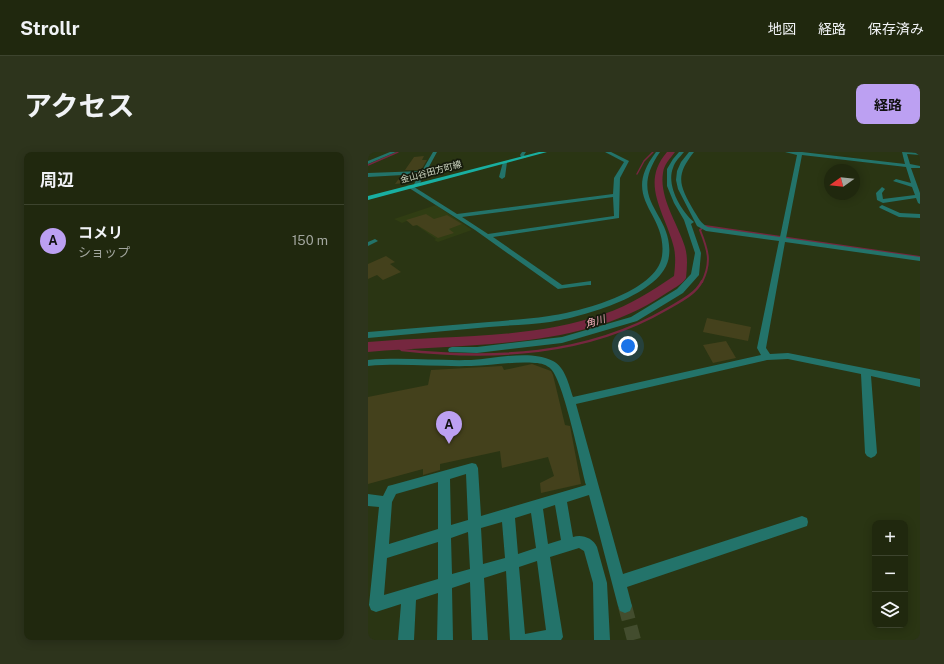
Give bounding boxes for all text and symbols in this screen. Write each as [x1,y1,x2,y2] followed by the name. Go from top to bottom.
[20,17,79,39] text: Strollr
[768,21,796,37] text: 地図
[818,21,846,37] text: 経路
[868,21,924,37] text: 保存済み
[856,84,920,124] button: 経路
[24,89,135,122] text: アクセス
[399,158,464,185] street label: 金山谷田方町線
[824,164,860,200] north arrow
[40,170,74,190] text: 周辺
[78,224,123,241] text: コメリ
[48,233,58,248] text: A
[292,233,328,248] text: 150 m
[78,245,130,260] text: ショップ
[584,312,607,330] water label: 角川
[618,336,638,356] your location
[436,411,462,444] pin: A
[872,520,908,628] map controls
[872,520,908,556] button: +
[872,556,908,592] button: −
[872,592,908,628] button: layers

